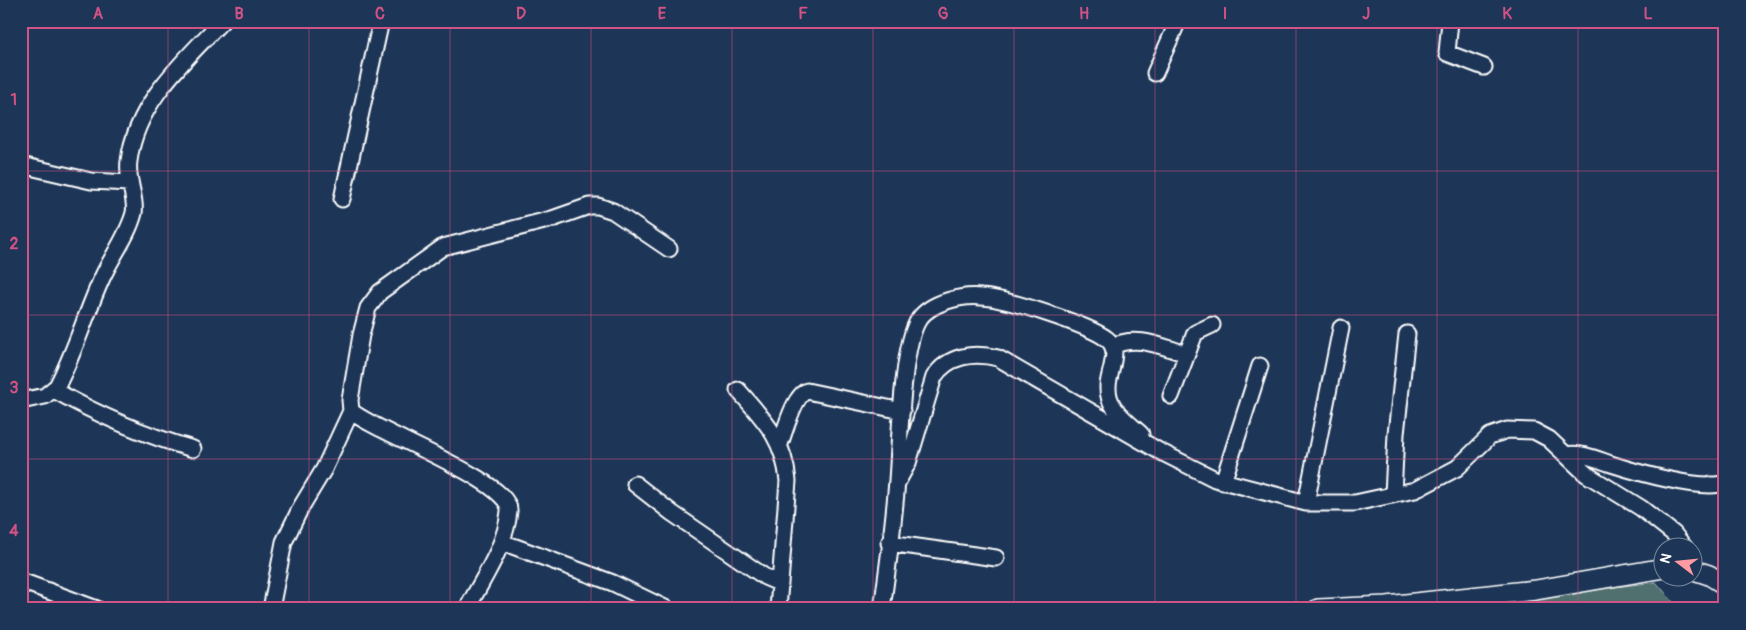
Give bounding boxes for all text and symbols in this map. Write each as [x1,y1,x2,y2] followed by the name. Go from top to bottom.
[93,4,104,24] text: A
[234,4,244,24] text: B
[375,4,385,24] text: C
[516,4,526,24] text: D
[658,4,667,24] text: E
[798,4,808,24] text: F
[938,4,949,24] text: G
[1079,4,1089,24] text: H
[1223,4,1227,24] text: I
[1362,4,1370,24] text: J
[1502,4,1512,24] text: K
[1643,4,1653,24] text: L
[11,90,17,110] text: 1
[10,234,19,254] text: 2
[10,378,19,398] text: 3
[9,521,19,541] text: 4
[1654,538,1704,588] north arrow
[1657,552,1675,565] text: N

